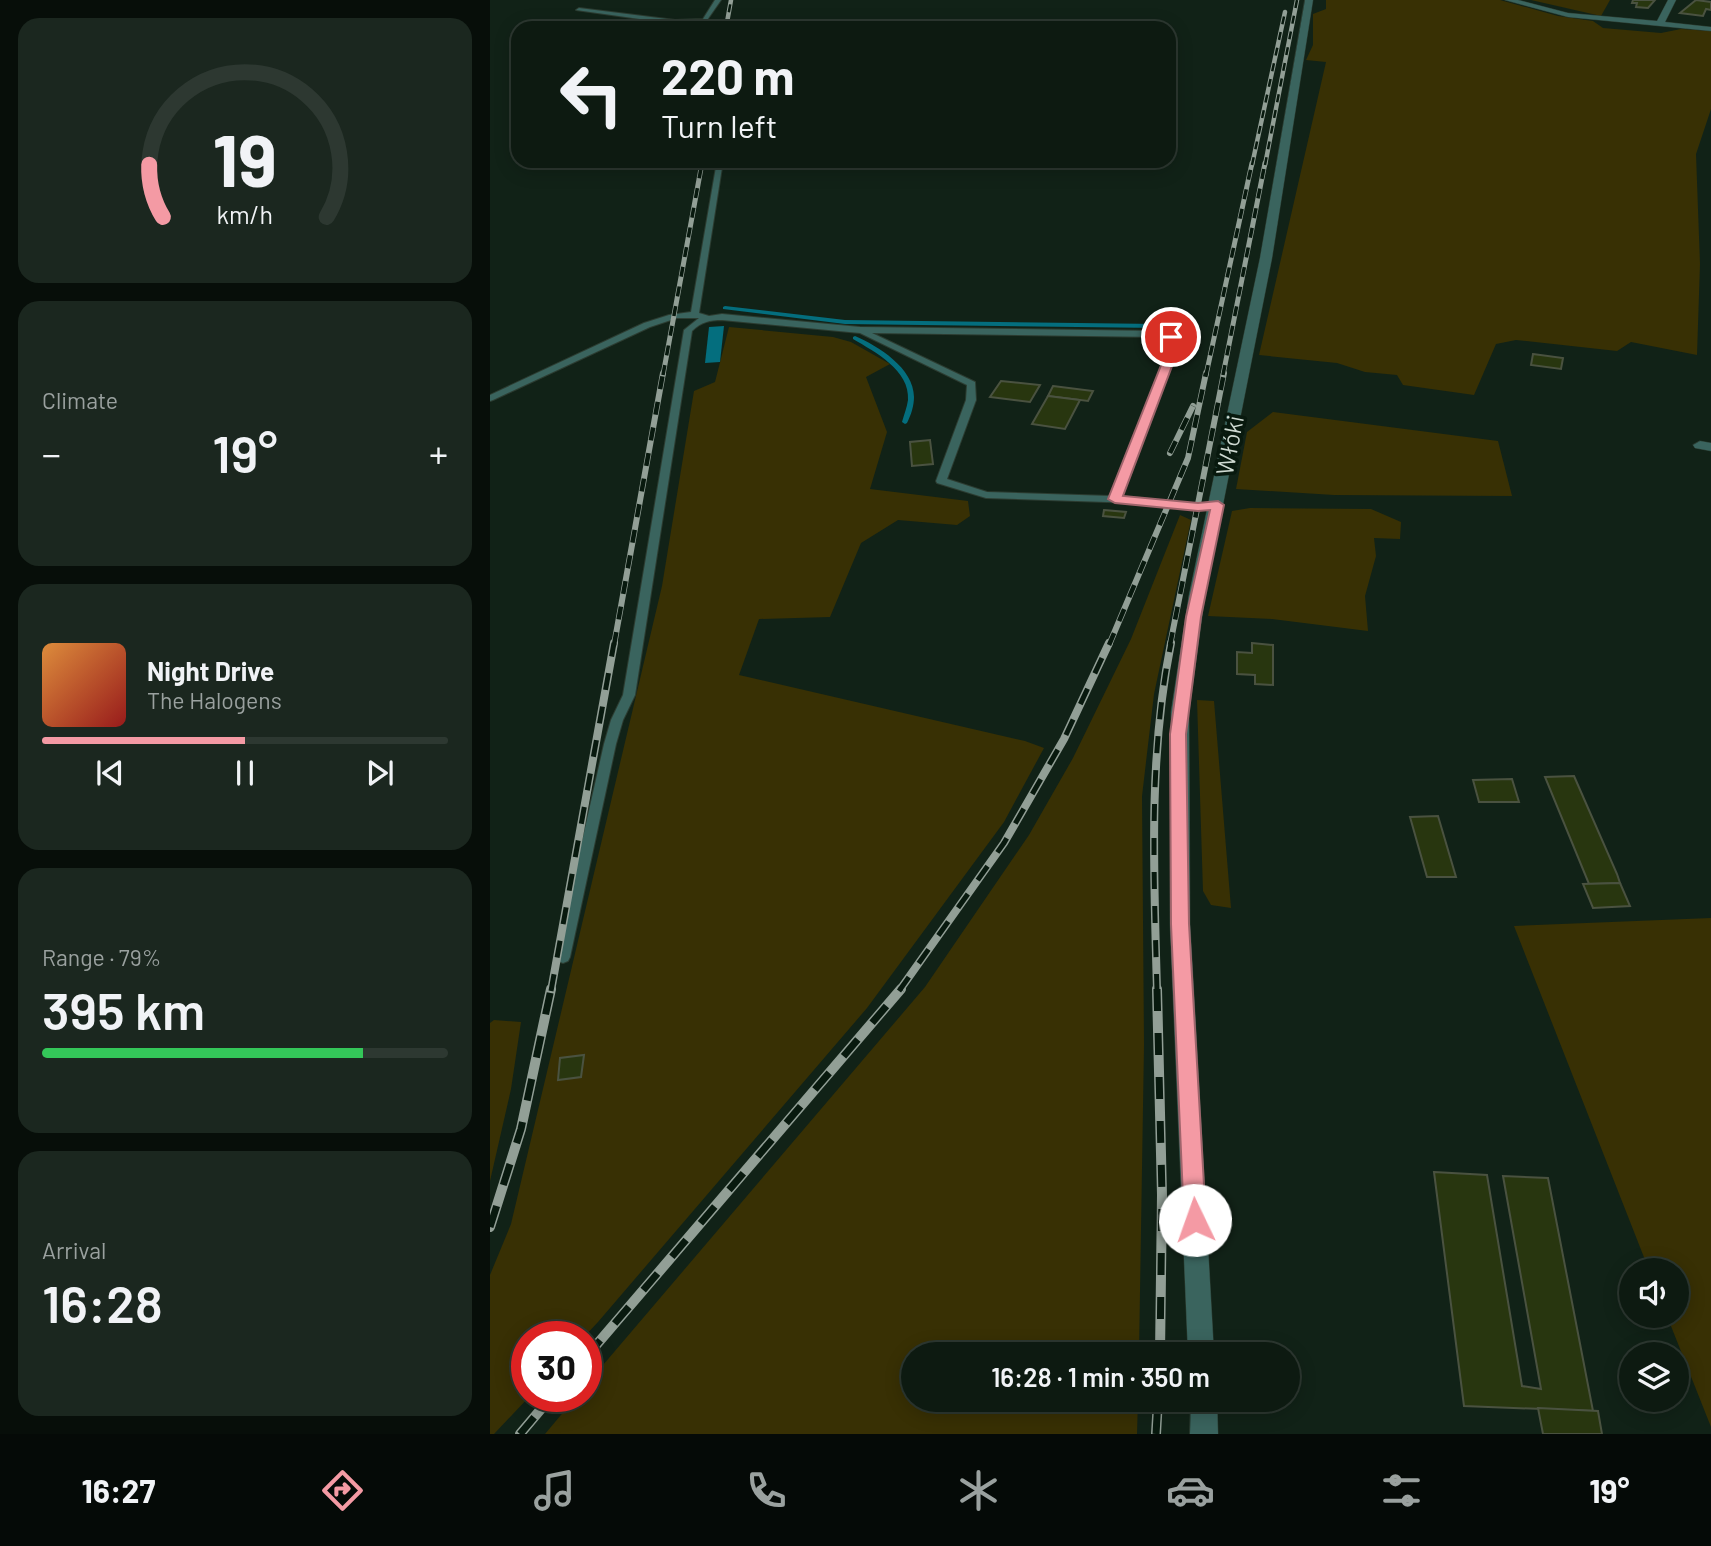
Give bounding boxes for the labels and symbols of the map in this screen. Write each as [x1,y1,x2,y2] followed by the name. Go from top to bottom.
[1141,307,1201,367] pin
[1209,413,1249,477] street label: Włóki
[1158,1183,1232,1257] position arrow
[511,1321,602,1412] speed limit sign: 30

